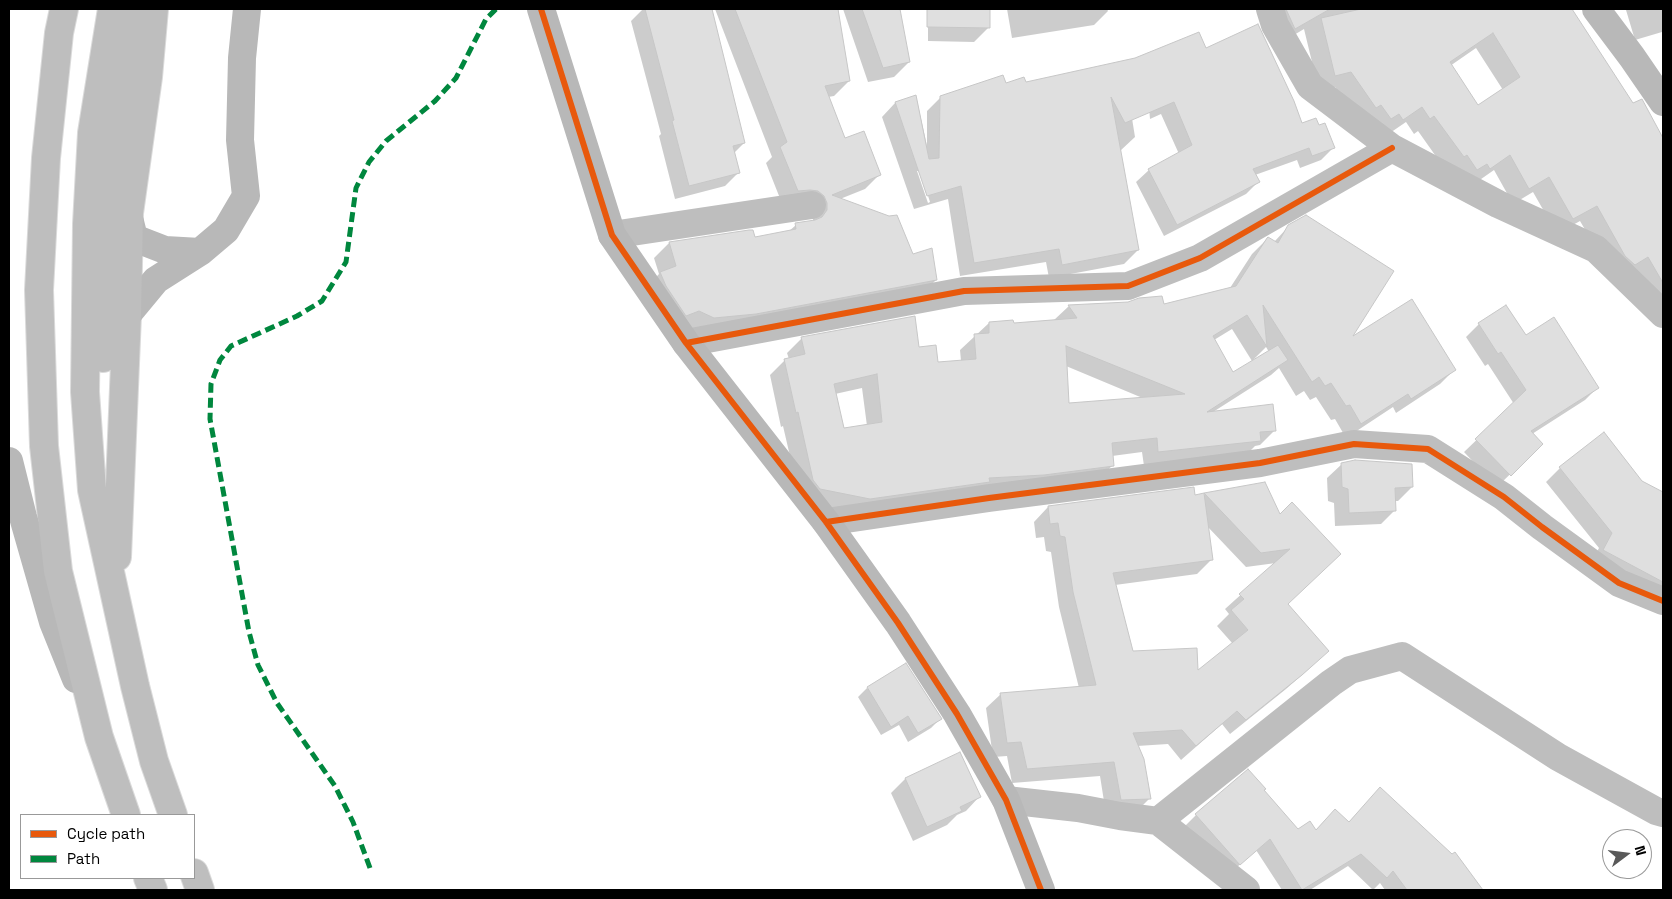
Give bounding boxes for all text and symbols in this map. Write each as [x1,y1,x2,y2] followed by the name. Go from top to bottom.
[20,814,195,879] legend
[67,824,145,843] text: Cycle path
[1602,829,1652,879] north arrow
[1631,844,1650,857] text: N
[67,849,100,868] text: Path

